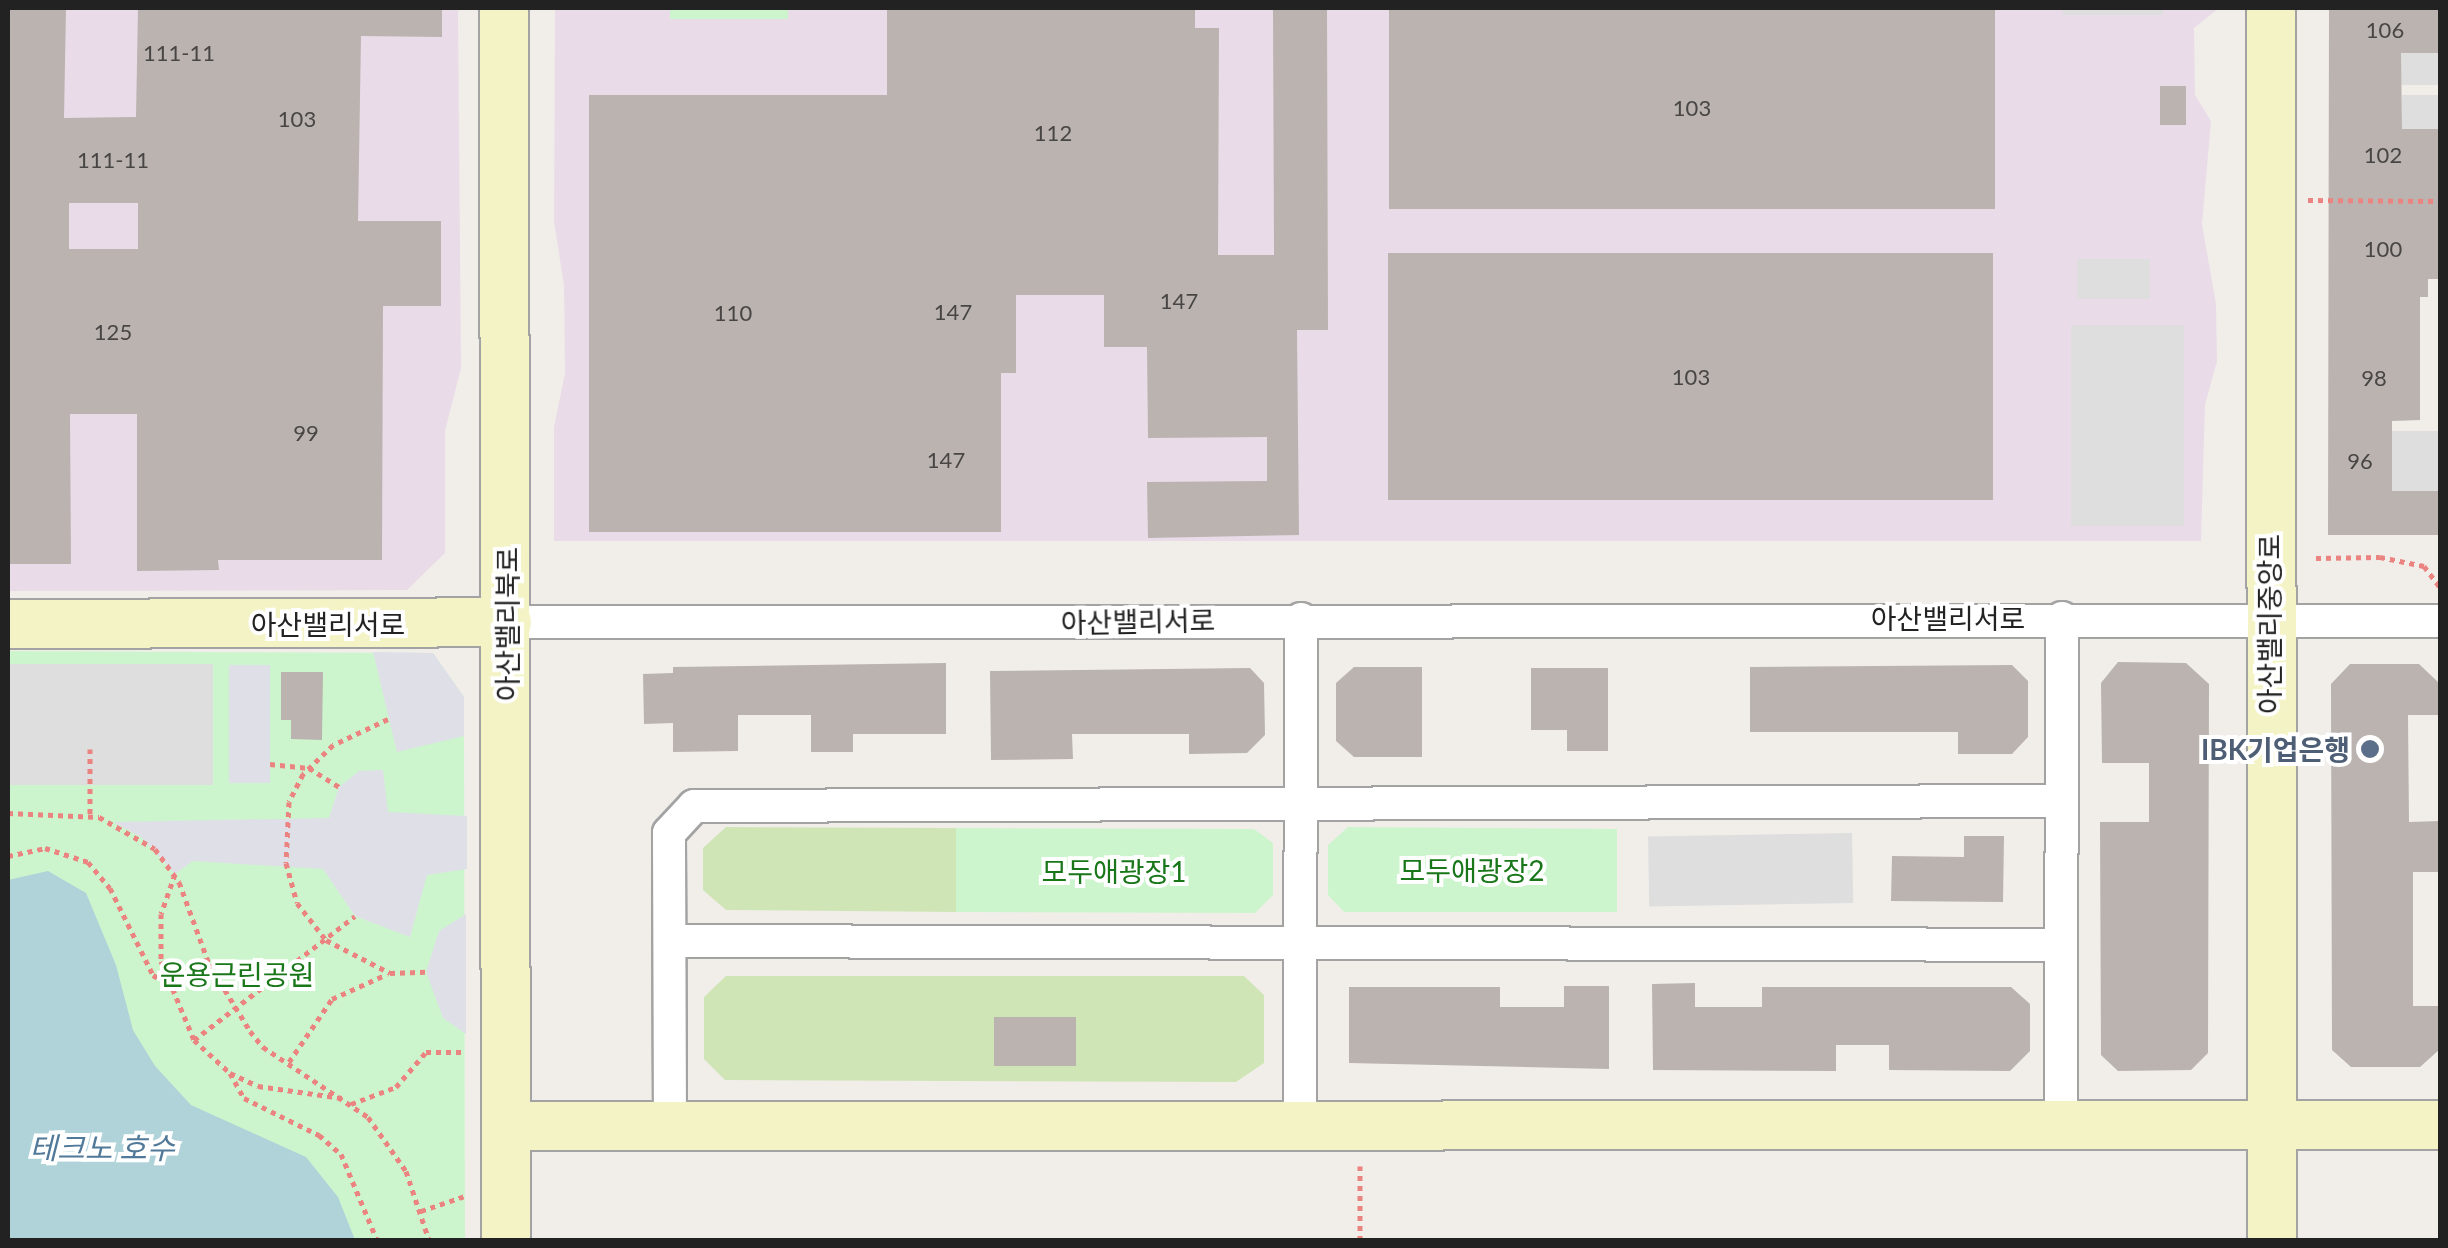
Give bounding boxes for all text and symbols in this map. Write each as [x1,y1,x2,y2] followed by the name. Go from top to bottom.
[2366,17,2404,43] house number: 106
[143,40,215,66] house number: 111-11
[1673,95,1711,121] house number: 103
[278,106,316,132] house number: 103
[1034,120,1072,146] house number: 112
[2364,142,2402,168] house number: 102
[77,147,149,173] house number: 111-11
[2364,236,2402,262] house number: 100
[1160,288,1198,314] house number: 147
[934,299,972,325] house number: 147
[714,300,752,326] house number: 110
[94,319,132,345] house number: 125
[1672,364,1710,390] house number: 103
[2361,365,2387,391] house number: 98
[293,420,319,446] house number: 99
[927,447,965,473] house number: 147
[2347,448,2373,474] house number: 96
[2252,534,2286,714] street label: 아산밸리중앙로
[490,547,524,701] street label: 아산밸리북로
[1871,601,2025,635] street label: 아산밸리서로
[1060,603,1216,639] street label: 아산밸리서로
[251,607,405,641] street label: 아산밸리서로
[2201,732,2350,766] place label: IBK기업은행
[2359,738,2381,760] marker: IBK기업은행
[1399,853,1545,887] park label: 모두애광장2
[1041,854,1187,888] park label: 모두애광장1
[160,957,314,991] park label: 운용근린공원
[29,1129,175,1165] water label: 테크노 호수

